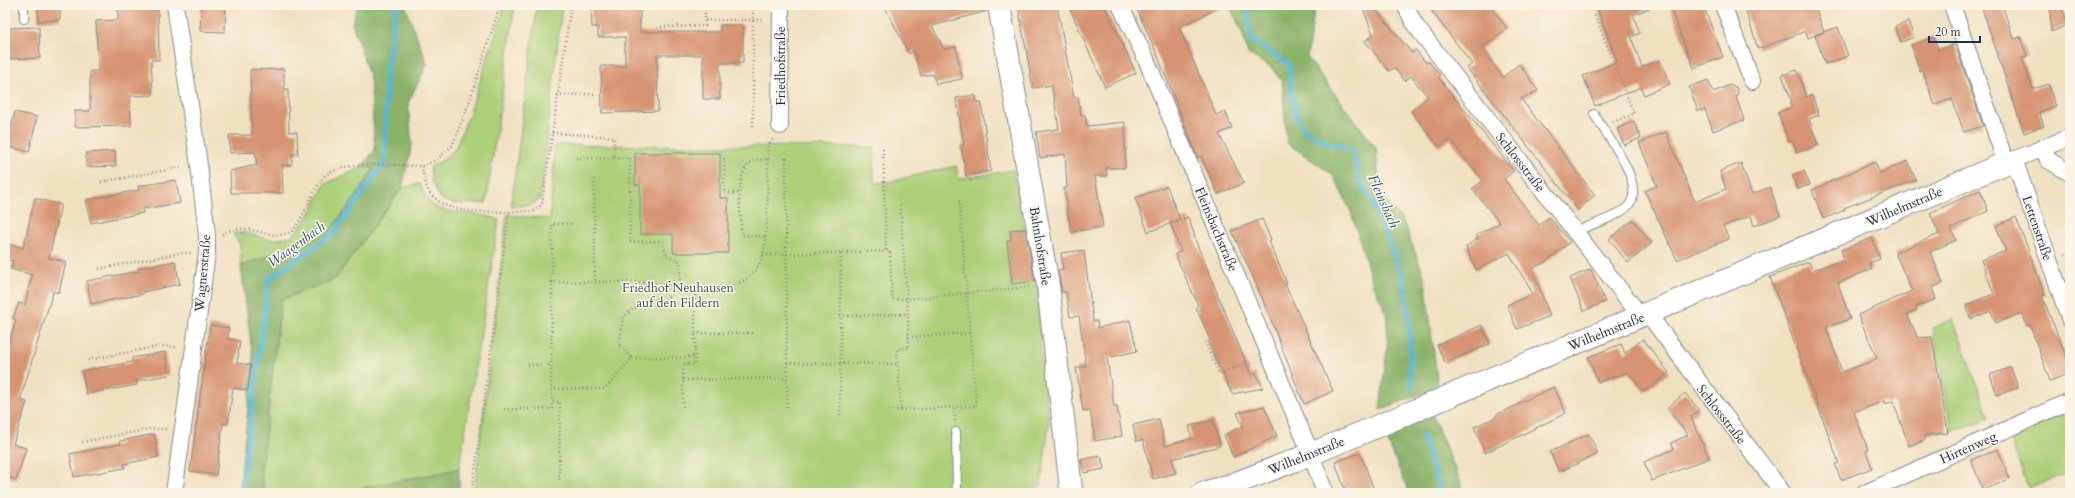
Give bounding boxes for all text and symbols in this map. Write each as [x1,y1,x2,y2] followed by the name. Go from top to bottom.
[1929,18,1980,44] scale bar
[1935,24,1962,40] text: 20 m
[772,26,790,106] street label: Friedhofstraße
[1491,129,1549,196] street label: Schlossstraße
[1363,172,1404,231] water label: Fleinsbach
[1863,183,1945,231] street label: Wilhelmstraße
[1190,184,1242,274] street label: Fleinsbachstraße
[2018,193,2057,263] street label: Lettenstraße
[1025,205,1055,287] street label: Bahnhofstraße
[264,217,329,272] water label: Waagenbach
[191,233,215,314] street label: Wagnerstraße
[622,279,735,312] park label: Friedhof Neuhausen auf den Fildern
[1564,308,1647,356] street label: Wilhelmstraße
[1692,381,1750,448] street label: Schlossstraße
[1937,427,2000,468] street label: Hirtenweg
[1264,432,1347,480] street label: Wilhelmstraße

